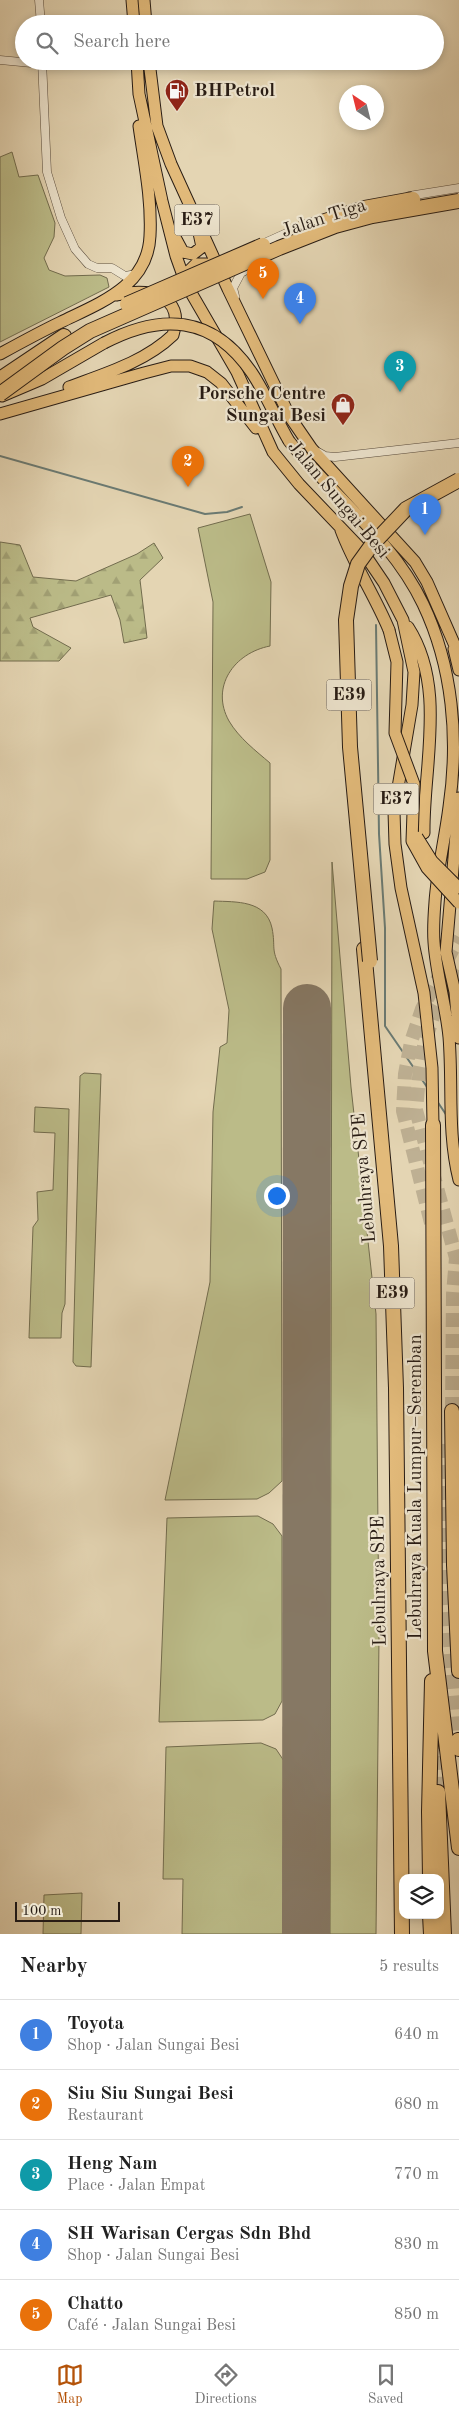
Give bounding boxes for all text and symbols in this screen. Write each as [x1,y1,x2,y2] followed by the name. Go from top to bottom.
[15,15,444,70] search box
[33,29,61,57] icon: search
[73,33,170,52] text: Search here
[164,78,190,112] fuel station icon: BHPetrol
[194,82,275,101] place label: BHPetrol
[339,85,384,130] north arrow
[279,196,369,242] street label: Jalan Tiga
[174,204,220,236] road number: E37
[247,258,279,299] pin: 5
[284,283,316,324] pin: 4
[384,351,416,392] pin: 3
[198,385,326,426] place label: Porsche Centre Sungai Besi
[330,392,356,426] shop icon: Porsche Centre Sungai Besi
[283,437,393,563] street label: Jalan Sungai Besi
[172,446,204,487] pin: 2
[409,494,441,535] pin: 1
[326,680,372,710] road number: E39
[374,784,418,814] road number: E37
[350,1112,380,1244] street label: Lebuhraya SPE
[264,1183,290,1209] your location
[370,1278,414,1309] road number: E39
[407,1334,426,1640] street label: Lebuhraya Kuala Lumpur–Seremban
[369,1516,391,1646] street label: Lebuhraya SPE
[399,1874,444,1919] map controls
[399,1874,444,1919] button: layers
[15,1899,120,1922] scale bar
[22,1904,61,1918] text: 100 m
[20,1956,88,1977] text: Nearby
[379,1959,439,1975] text: 5 results
[67,2015,124,2034] text: Toyota
[31,2027,41,2043] text: 1
[394,2027,439,2043] text: 640 m
[67,2038,239,2054] text: Shop · Jalan Sungai Besi
[67,2085,234,2104] text: Siu Siu Sungai Besi
[31,2097,41,2113] text: 2
[394,2097,439,2113] text: 680 m
[67,2108,144,2124] text: Restaurant
[67,2155,157,2174] text: Heng Nam
[31,2167,41,2183] text: 3
[394,2167,439,2183] text: 770 m
[67,2178,205,2194] text: Place · Jalan Empat
[67,2225,311,2244] text: SH Warisan Cergas Sdn Bhd
[31,2237,41,2253] text: 4
[394,2237,439,2253] text: 830 m
[67,2248,239,2264] text: Shop · Jalan Sungai Besi
[67,2295,123,2314] text: Chatto
[31,2307,41,2323] text: 5
[394,2307,439,2323] text: 850 m
[67,2318,236,2334] text: Café · Jalan Sungai Besi
[56,2361,84,2408] tab: Map
[195,2361,257,2408] tab: Directions
[368,2361,403,2408] tab: Saved

